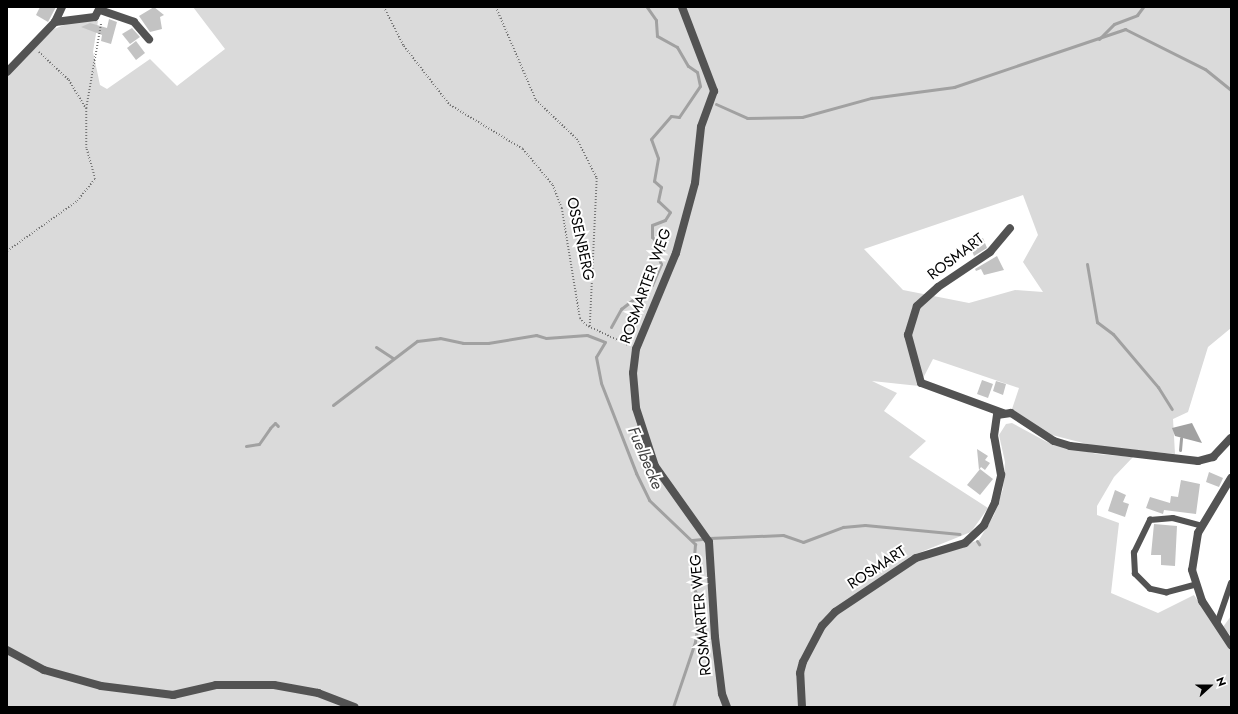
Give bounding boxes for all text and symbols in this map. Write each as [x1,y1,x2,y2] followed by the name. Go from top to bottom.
[562,196,598,282] street label: OSSENBERG
[617,226,675,346] street label: ROSMARTER WEG
[924,230,988,284] street label: ROSMART
[623,424,667,492] water label: Fuelbecke
[844,543,910,593] street label: ROSMART
[687,554,715,676] street label: ROSMARTER WEG
[1190,666,1230,706] north arrow
[1212,675,1230,689] text: N

